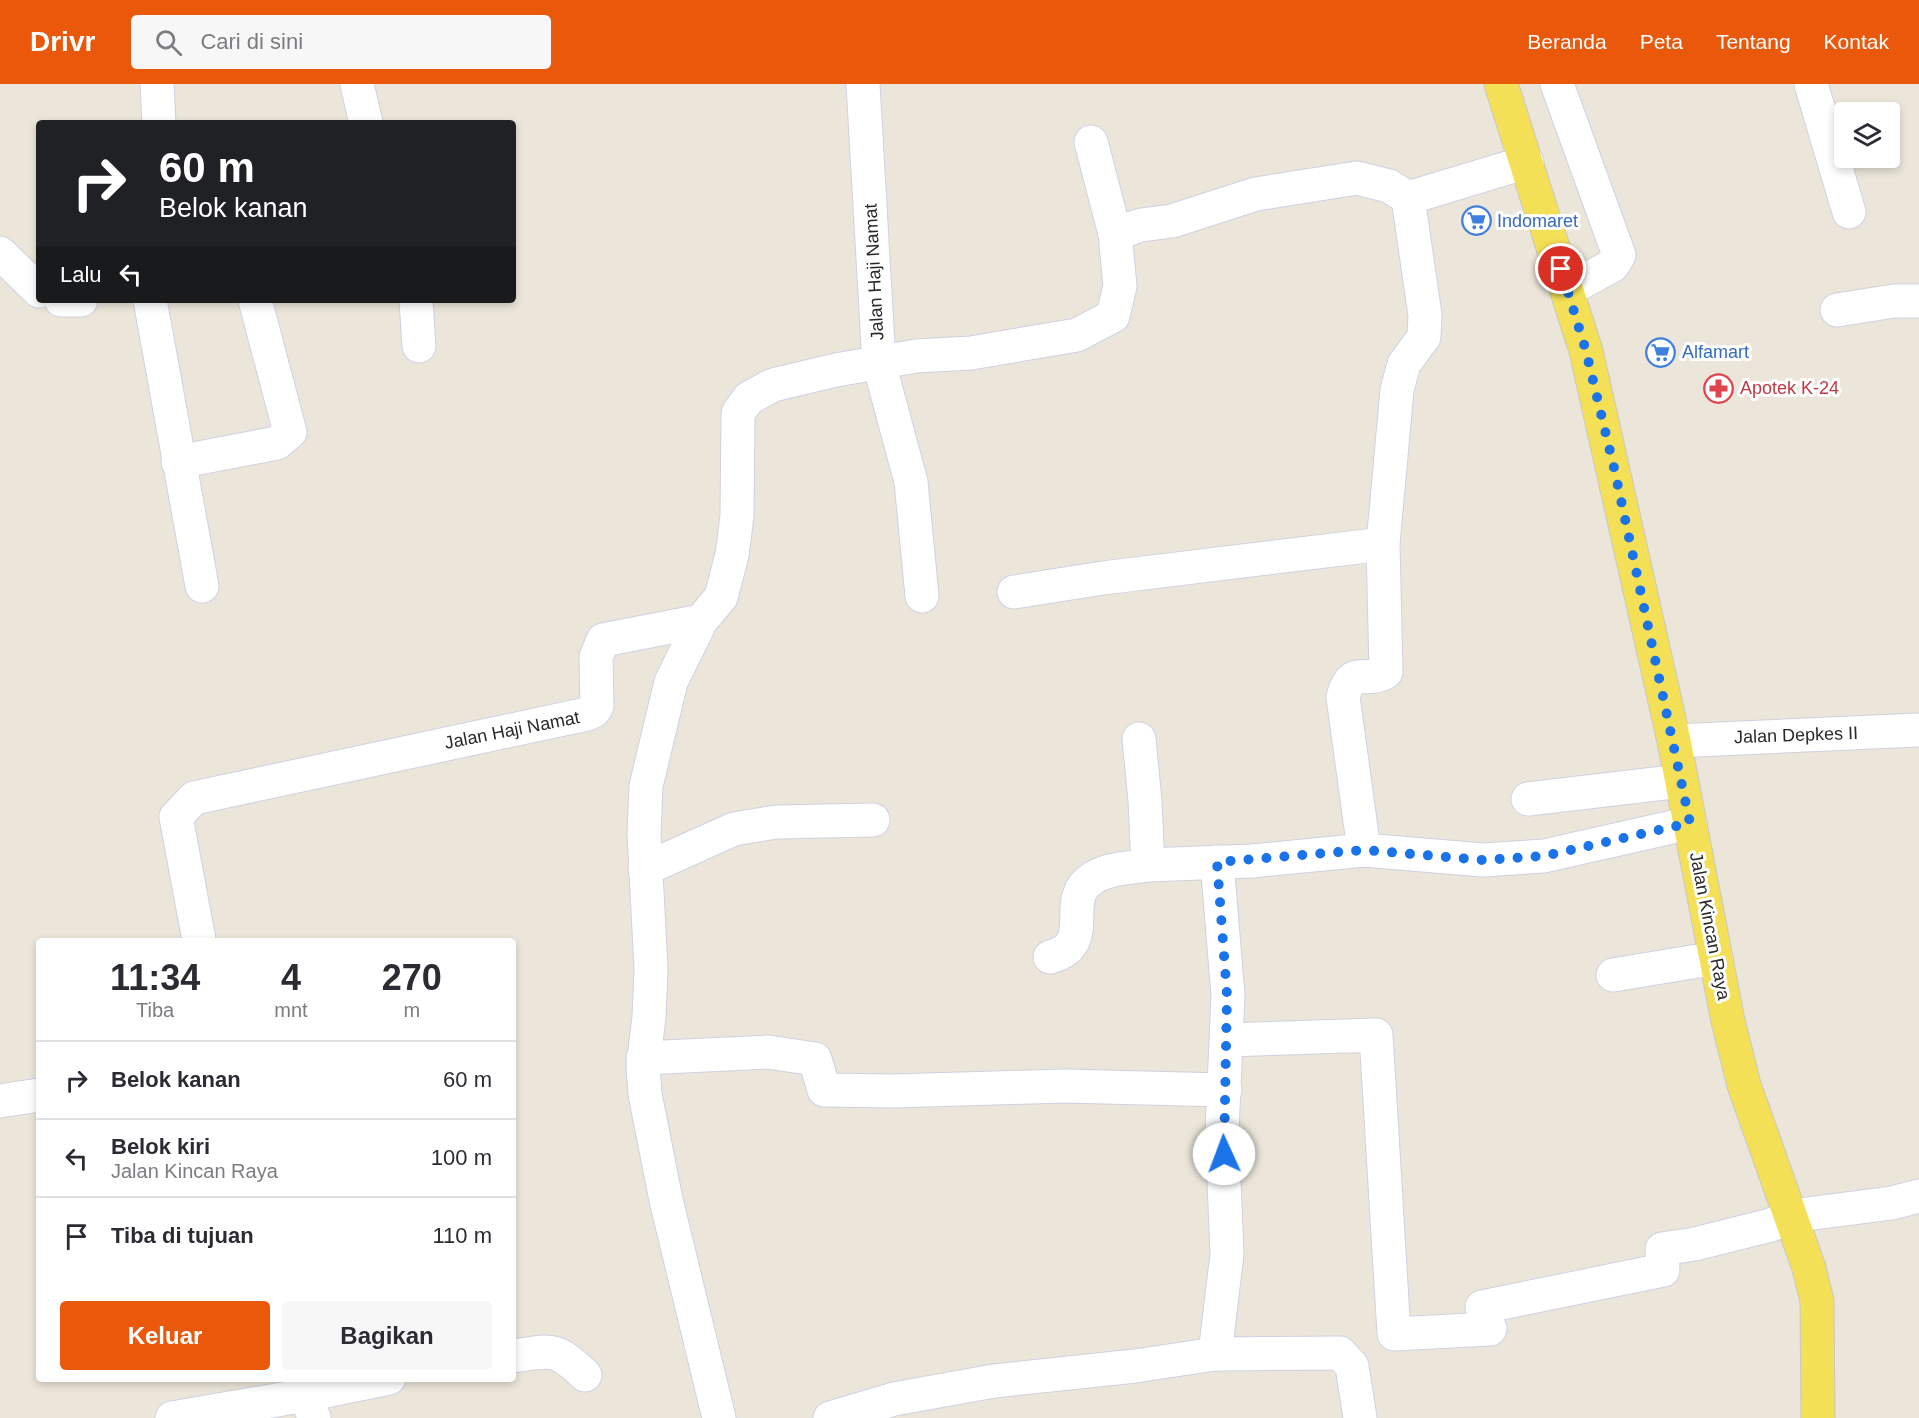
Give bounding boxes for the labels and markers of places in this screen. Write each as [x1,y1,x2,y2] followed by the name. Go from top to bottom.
[1460,205,1492,237] supermarket icon: Indomaret
[1497,211,1578,231] place label: Indomaret
[1535,243,1586,294] pin
[1645,336,1677,368] supermarket icon: Alfamart
[1682,342,1749,362] place label: Alfamart
[1703,372,1735,404] pharmacy icon: Apotek K-24
[1740,378,1839,398] place label: Apotek K-24

